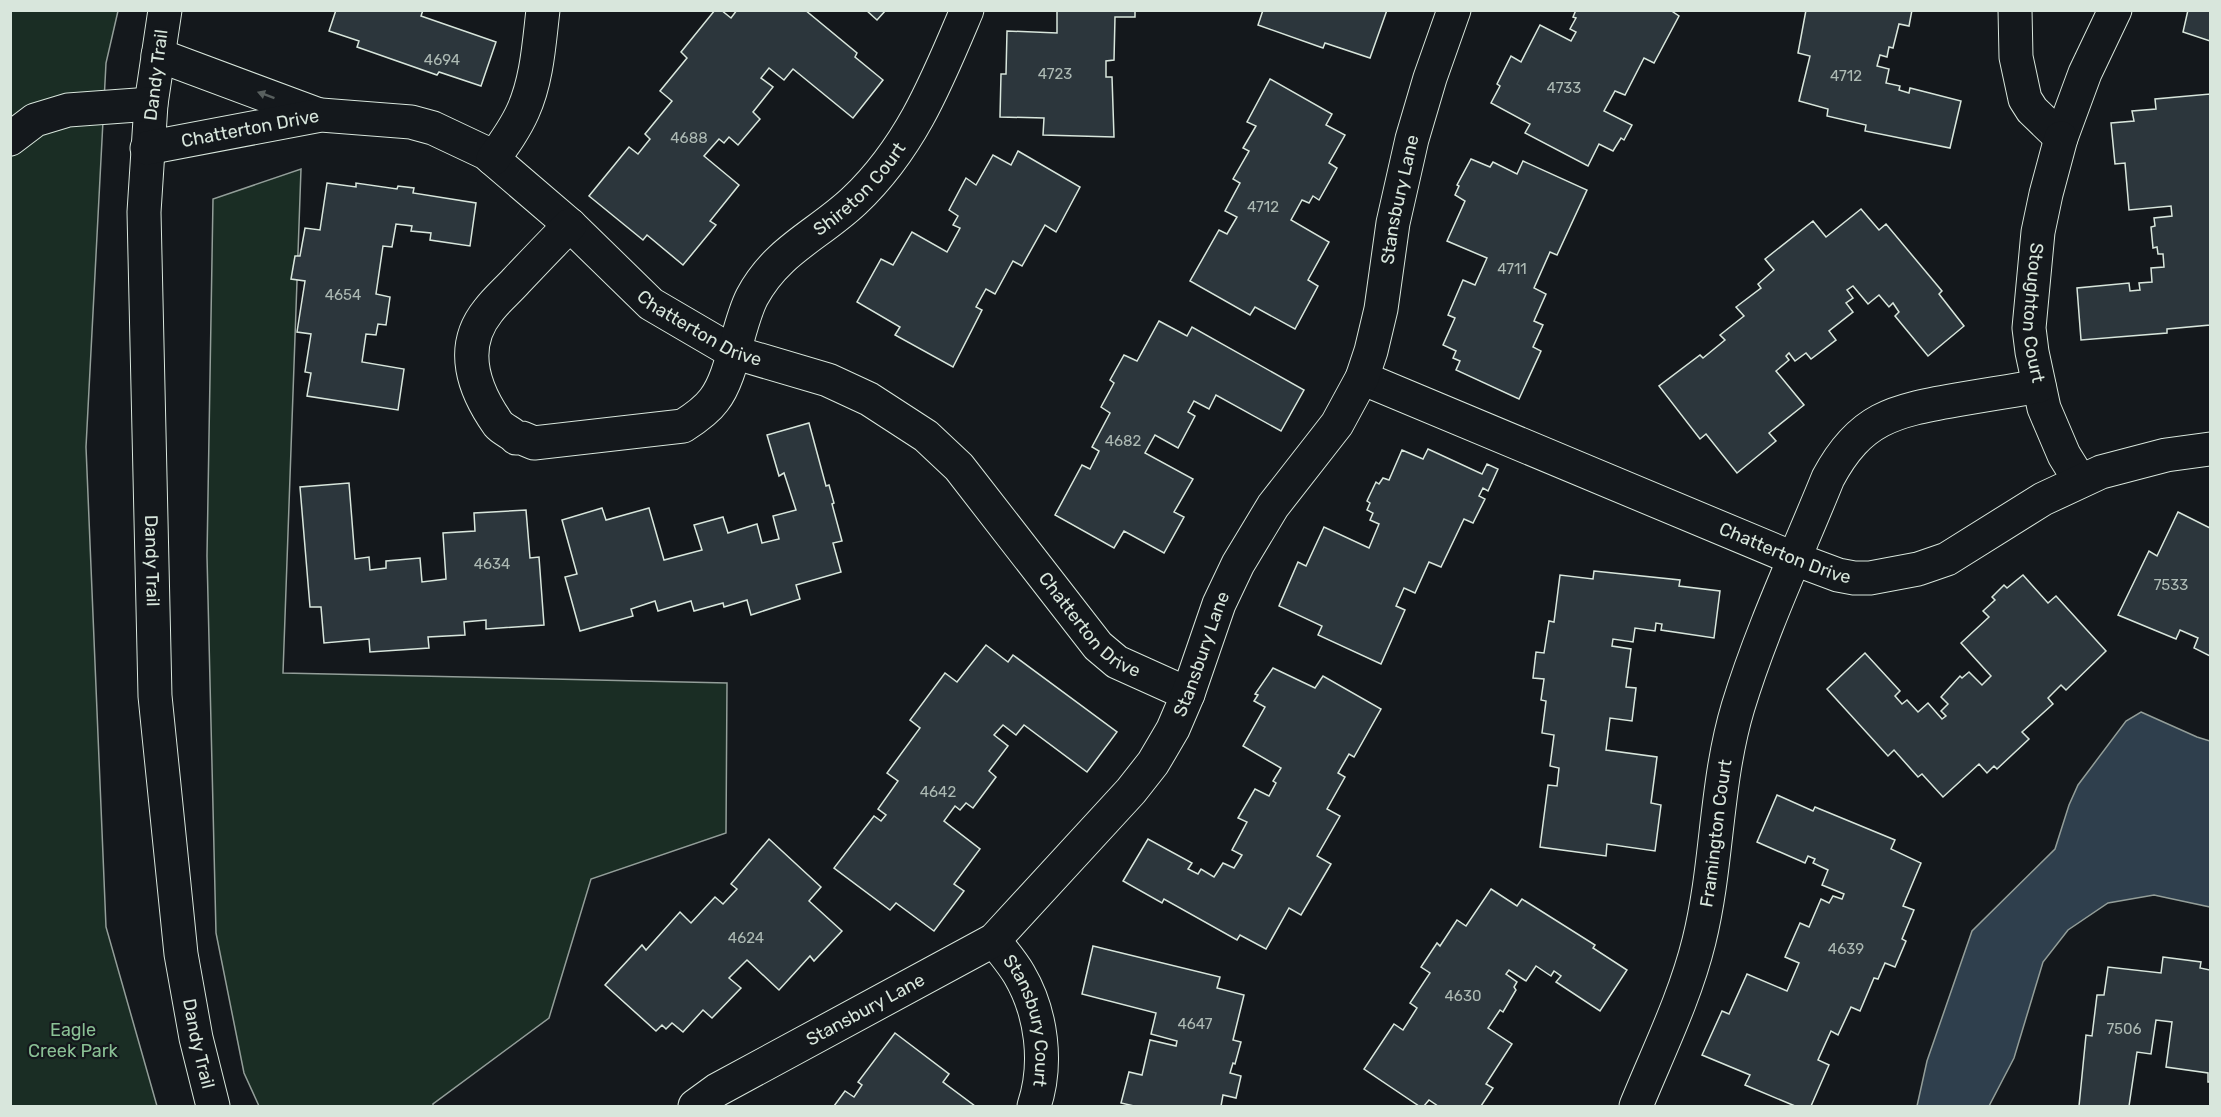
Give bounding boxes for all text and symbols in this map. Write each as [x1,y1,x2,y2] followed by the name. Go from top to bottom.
[139,28,173,122] street label: Dandy Trail
[424,51,460,69] house number: 4694
[1038,65,1072,83] house number: 4723
[1830,67,1862,85] house number: 4712
[1547,79,1581,97] house number: 4733
[257,90,275,100] one-way arrow
[179,105,321,152] street label: Chatterton Drive
[670,129,708,147] house number: 4688
[1376,133,1424,266] street label: Stansbury Lane
[809,138,910,241] street label: Shireton Court
[1247,198,1279,216] house number: 4712
[2018,242,2049,385] street label: Stoughton Court
[1497,260,1527,278] house number: 4711
[632,285,764,371] street label: Chatterton Drive
[325,286,361,304] house number: 4654
[1105,432,1142,450] house number: 4682
[140,515,164,607] street label: Dandy Trail
[1716,518,1853,588] street label: Chatterton Drive
[474,555,510,573] house number: 4634
[1034,568,1144,682] street label: Chatterton Drive
[2154,576,2188,594] house number: 7533
[1169,588,1234,720] street label: Stansbury Lane
[1695,758,1737,909] street label: Framington Court
[920,783,956,801] house number: 4642
[728,929,764,947] house number: 4624
[1828,940,1864,958] house number: 4639
[998,950,1053,1088] street label: Stansbury Court
[802,969,929,1051] street label: Stansbury Lane
[1445,987,1481,1005] house number: 4630
[178,997,219,1091] street label: Dandy Trail
[1177,1015,1213,1033] house number: 4647
[28,1019,119,1062] park label: Eagle Creek Park
[2106,1020,2142,1038] house number: 7506

